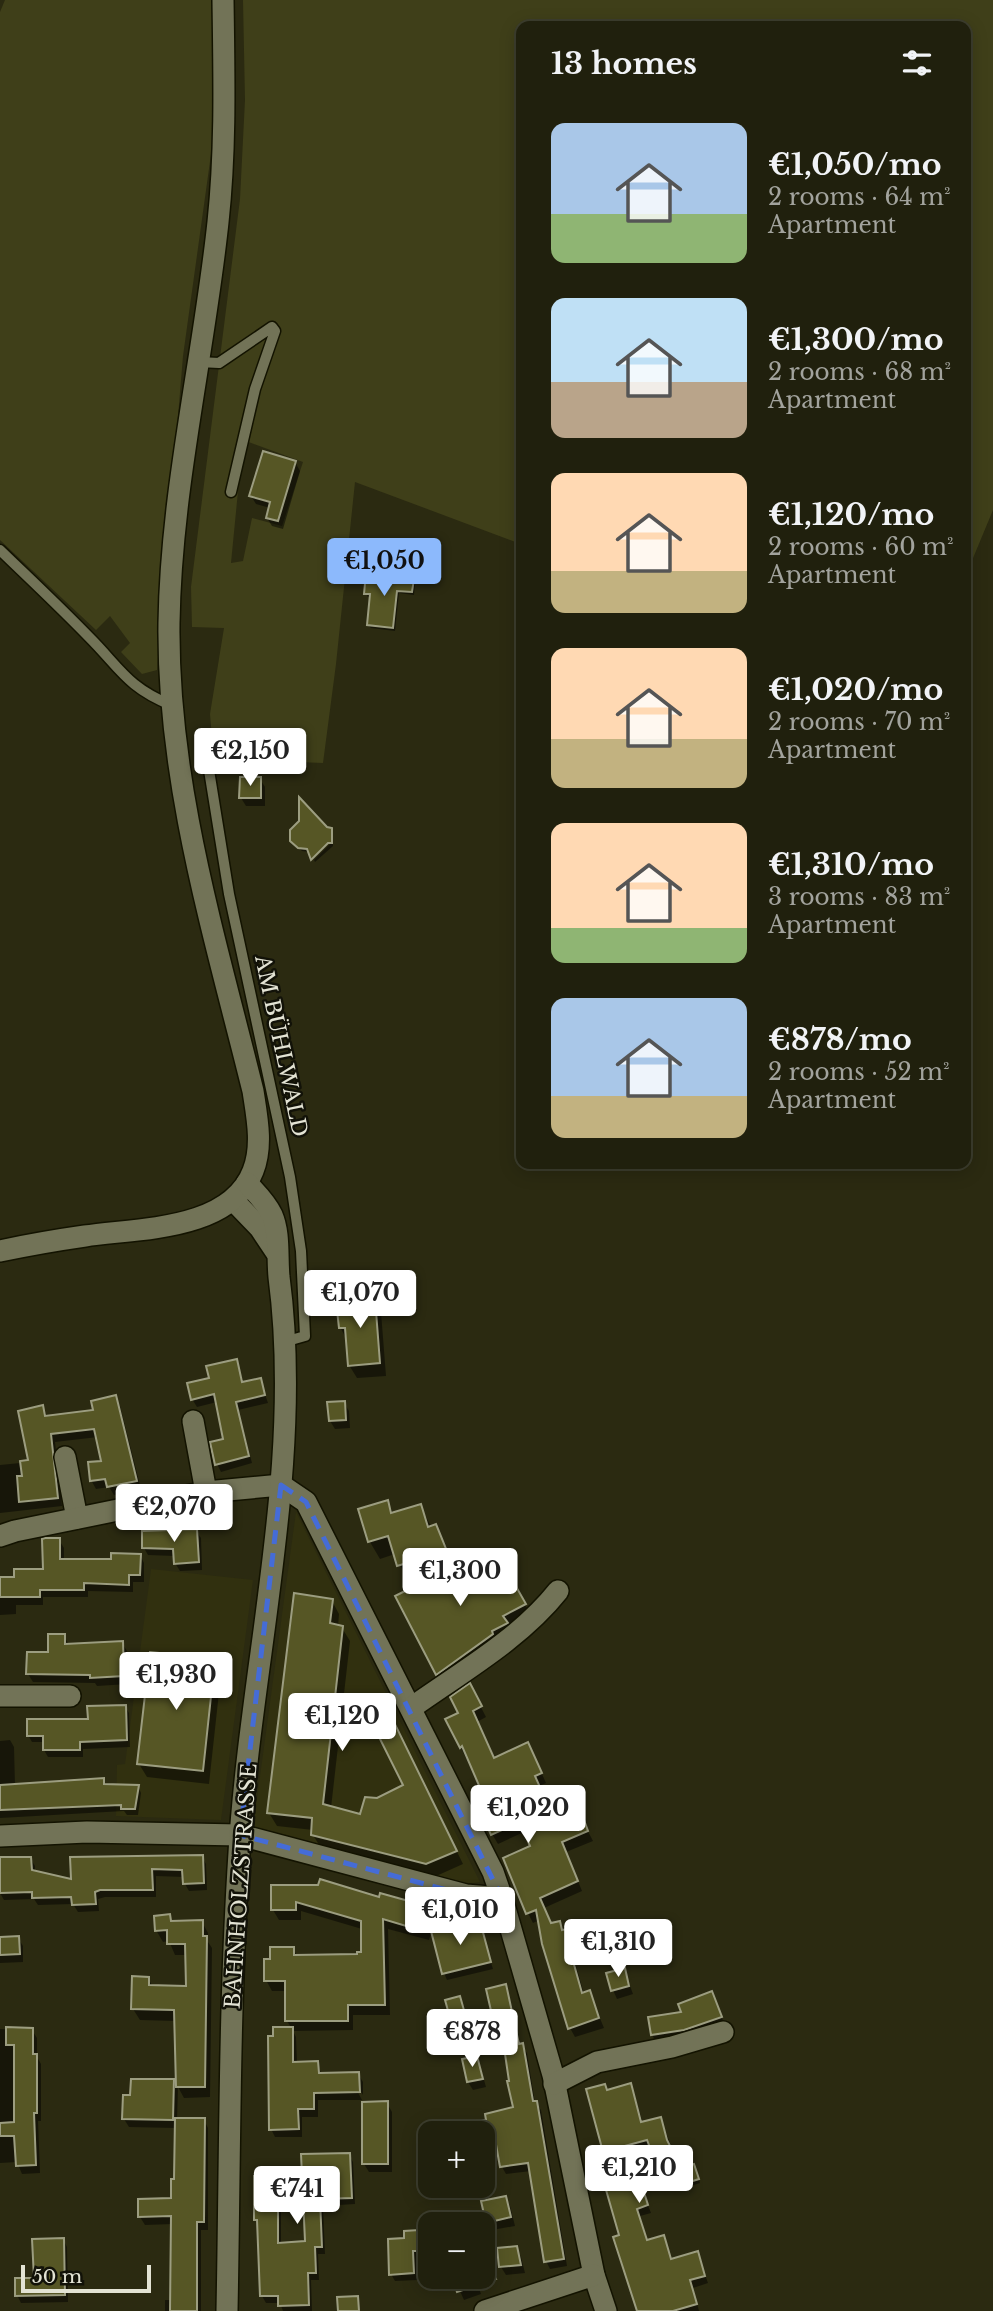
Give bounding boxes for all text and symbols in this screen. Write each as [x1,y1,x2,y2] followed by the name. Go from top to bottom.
[898,44,936,82] icon: filters
[551,45,697,82] text: 13 homes
[768,146,942,183] text: €1,050/mo
[607,151,691,235] icon: home
[768,183,951,211] text: 2 rooms · 64 m²
[768,211,896,239] text: Apartment
[768,321,944,358] text: €1,300/mo
[607,326,691,410] icon: home
[768,358,951,386] text: 2 rooms · 68 m²
[768,386,896,414] text: Apartment
[768,496,934,533] text: €1,120/mo
[607,501,691,585] icon: home
[768,533,954,561] text: 2 rooms · 60 m²
[327,538,441,598] pin: €1,050
[343,547,425,575] text: €1,050
[768,561,896,589] text: Apartment
[768,671,943,708] text: €1,020/mo
[607,676,691,760] icon: home
[768,708,950,736] text: 2 rooms · 70 m²
[193,728,307,788] pin: €2,150
[768,736,896,764] text: Apartment
[210,737,290,765] text: €2,150
[768,846,934,883] text: €1,310/mo
[607,851,691,935] icon: home
[768,883,950,911] text: 3 rooms · 83 m²
[768,911,896,939] text: Apartment
[249,952,313,1139] street label: AM BÜHLWALD
[768,1021,912,1058] text: €878/mo
[607,1026,691,1110] icon: home
[768,1058,950,1086] text: 2 rooms · 52 m²
[768,1086,896,1114] text: Apartment
[303,1270,417,1330] pin: €1,070
[320,1279,400,1307] text: €1,070
[117,1484,231,1544] pin: €2,070
[132,1493,216,1521] text: €2,070
[403,1548,517,1608] pin: €1,300
[419,1557,501,1585] text: €1,300
[119,1652,233,1712] pin: €1,930
[135,1661,217,1689] text: €1,930
[285,1694,399,1753] pin: €1,120
[304,1702,380,1730] text: €1,120
[219,1762,263,2010] street label: BAHNHOLZSTRASSE
[471,1786,585,1845] pin: €1,020
[487,1794,569,1822] text: €1,020
[403,1888,517,1947] pin: €1,010
[421,1896,499,1924] text: €1,010
[561,1920,675,1979] pin: €1,310
[580,1928,656,1956] text: €1,310
[431,2010,513,2069] pin: €878
[443,2018,501,2046] text: €878
[418,2121,495,2289] map controls
[418,2121,495,2198] button: +
[582,2146,696,2205] pin: €1,210
[601,2154,677,2182] text: €1,210
[256,2166,338,2226] pin: €741
[270,2175,324,2203] text: €741
[418,2212,495,2289] button: −
[21,2262,150,2294] scale bar
[32,2265,82,2288] text: 50 m

